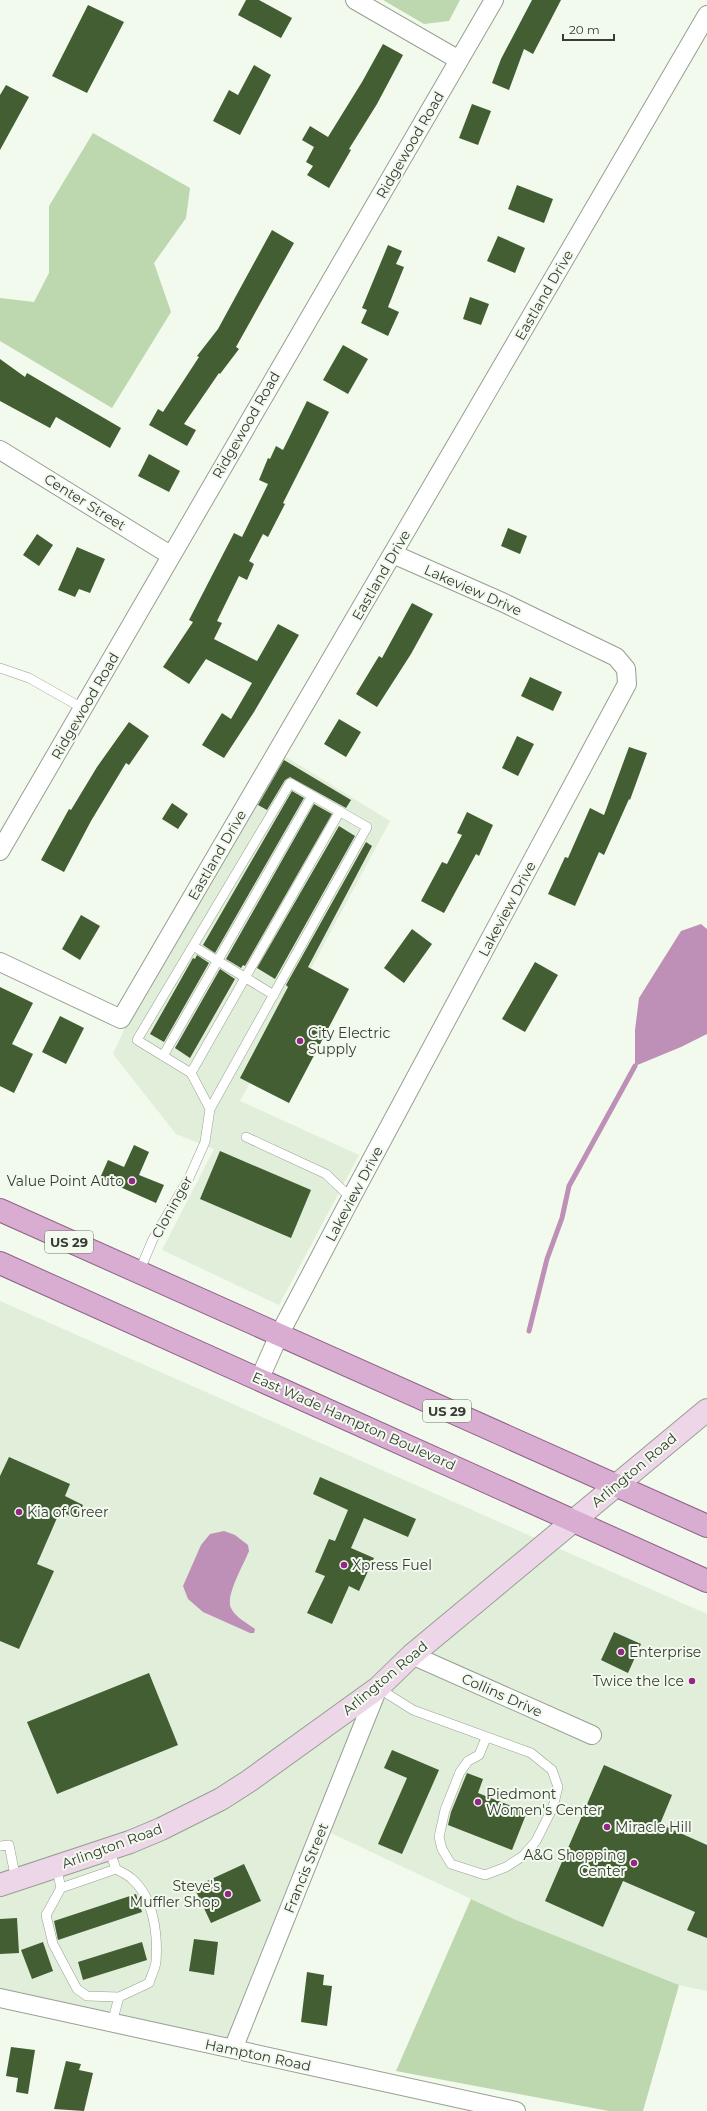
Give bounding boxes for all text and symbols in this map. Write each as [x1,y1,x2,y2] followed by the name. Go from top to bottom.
[563,16,614,42] scale bar
[569,22,600,37] text: 20 m
[372,88,448,202] street label: Ridgewood Road
[511,247,577,343] street label: Eastland Drive
[208,368,284,482] street label: Ridgewood Road
[41,470,129,534] street label: Center Street
[348,527,414,623] street label: Eastland Drive
[421,560,525,620] street label: Lakeview Drive
[47,649,123,763] street label: Ridgewood Road
[184,807,250,903] street label: Eastland Drive
[474,858,540,960] street label: Lakeview Drive
[308,1024,391,1058] place label: City Electric Supply
[295,1036,305,1046] marker: City Electric Supply
[321,1143,387,1245] street label: Lakeview Drive
[7,1172,124,1190] place label: Value Point Auto
[147,1172,197,1241] street label: Cloninger
[127,1176,137,1186] marker: Value Point Auto
[45,1231,93,1253] road number: US 29
[249,1368,459,1474] street label: East Wade Hampton Boulevard
[423,1400,471,1422] road number: US 29
[588,1429,680,1511] street label: Arlington Road
[27,1503,109,1521] place label: Kia of Greer
[14,1507,24,1517] marker: Kia of Greer
[352,1556,432,1574] place label: Xpress Fuel
[339,1560,349,1570] marker: Xpress Fuel
[339,1637,431,1719] street label: Arlington Road
[629,1643,701,1661] place label: Enterprise
[616,1647,626,1657] marker: Enterprise
[459,1669,545,1721] street label: Collins Drive
[593,1672,684,1690] place label: Twice the Ice
[687,1676,697,1686] marker: Twice the Ice
[486,1785,603,1819] place label: Piedmont Women's Center
[473,1797,483,1807] marker: Piedmont Women's Center
[615,1818,692,1836] place label: Miracle Hill
[59,1819,165,1873] street label: Arlington Road
[280,1820,332,1916] street label: Francis Street
[602,1822,612,1832] marker: Miracle Hill
[523,1846,626,1880] place label: A&G Shopping Center
[629,1858,639,1868] marker: A&G Shopping Center
[130,1877,220,1911] place label: Steve's Muffler Shop
[223,1889,233,1899] marker: Steve's Muffler Shop
[203,2035,313,2075] street label: Hampton Road

